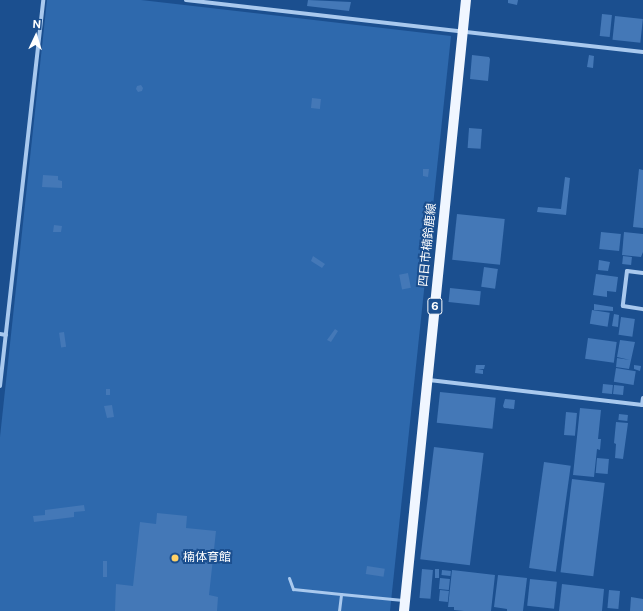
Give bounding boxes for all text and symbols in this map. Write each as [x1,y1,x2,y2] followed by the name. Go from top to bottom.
[16,16,56,56] north arrow
[32,18,42,30] text: N
[416,202,440,288] street label: 四日市楠鈴鹿線
[427,297,443,315] road number: 6
[183,551,231,565] place label: 楠体育館
[170,553,180,563] marker: 楠体育館

